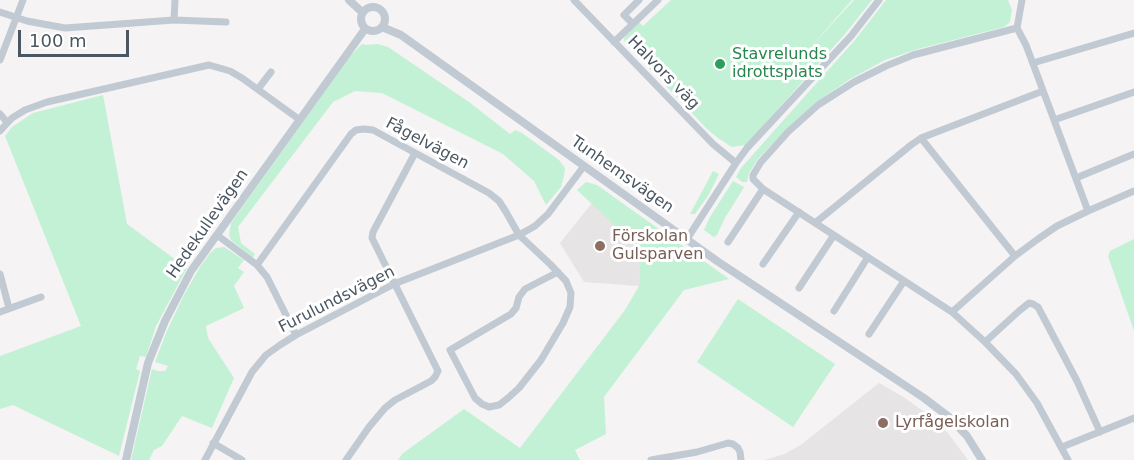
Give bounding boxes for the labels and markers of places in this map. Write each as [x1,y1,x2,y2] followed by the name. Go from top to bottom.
[732,45,827,83] place label: Stavrelunds idrottsplats
[713,57,727,71] marker: Stavrelunds idrottsplats
[612,227,703,265] place label: Förskolan Gulsparven
[593,239,607,253] marker: Förskolan Gulsparven
[895,413,1010,433] place label: Lyrfågelskolan
[876,416,890,430] marker: Lyrfågelskolan

